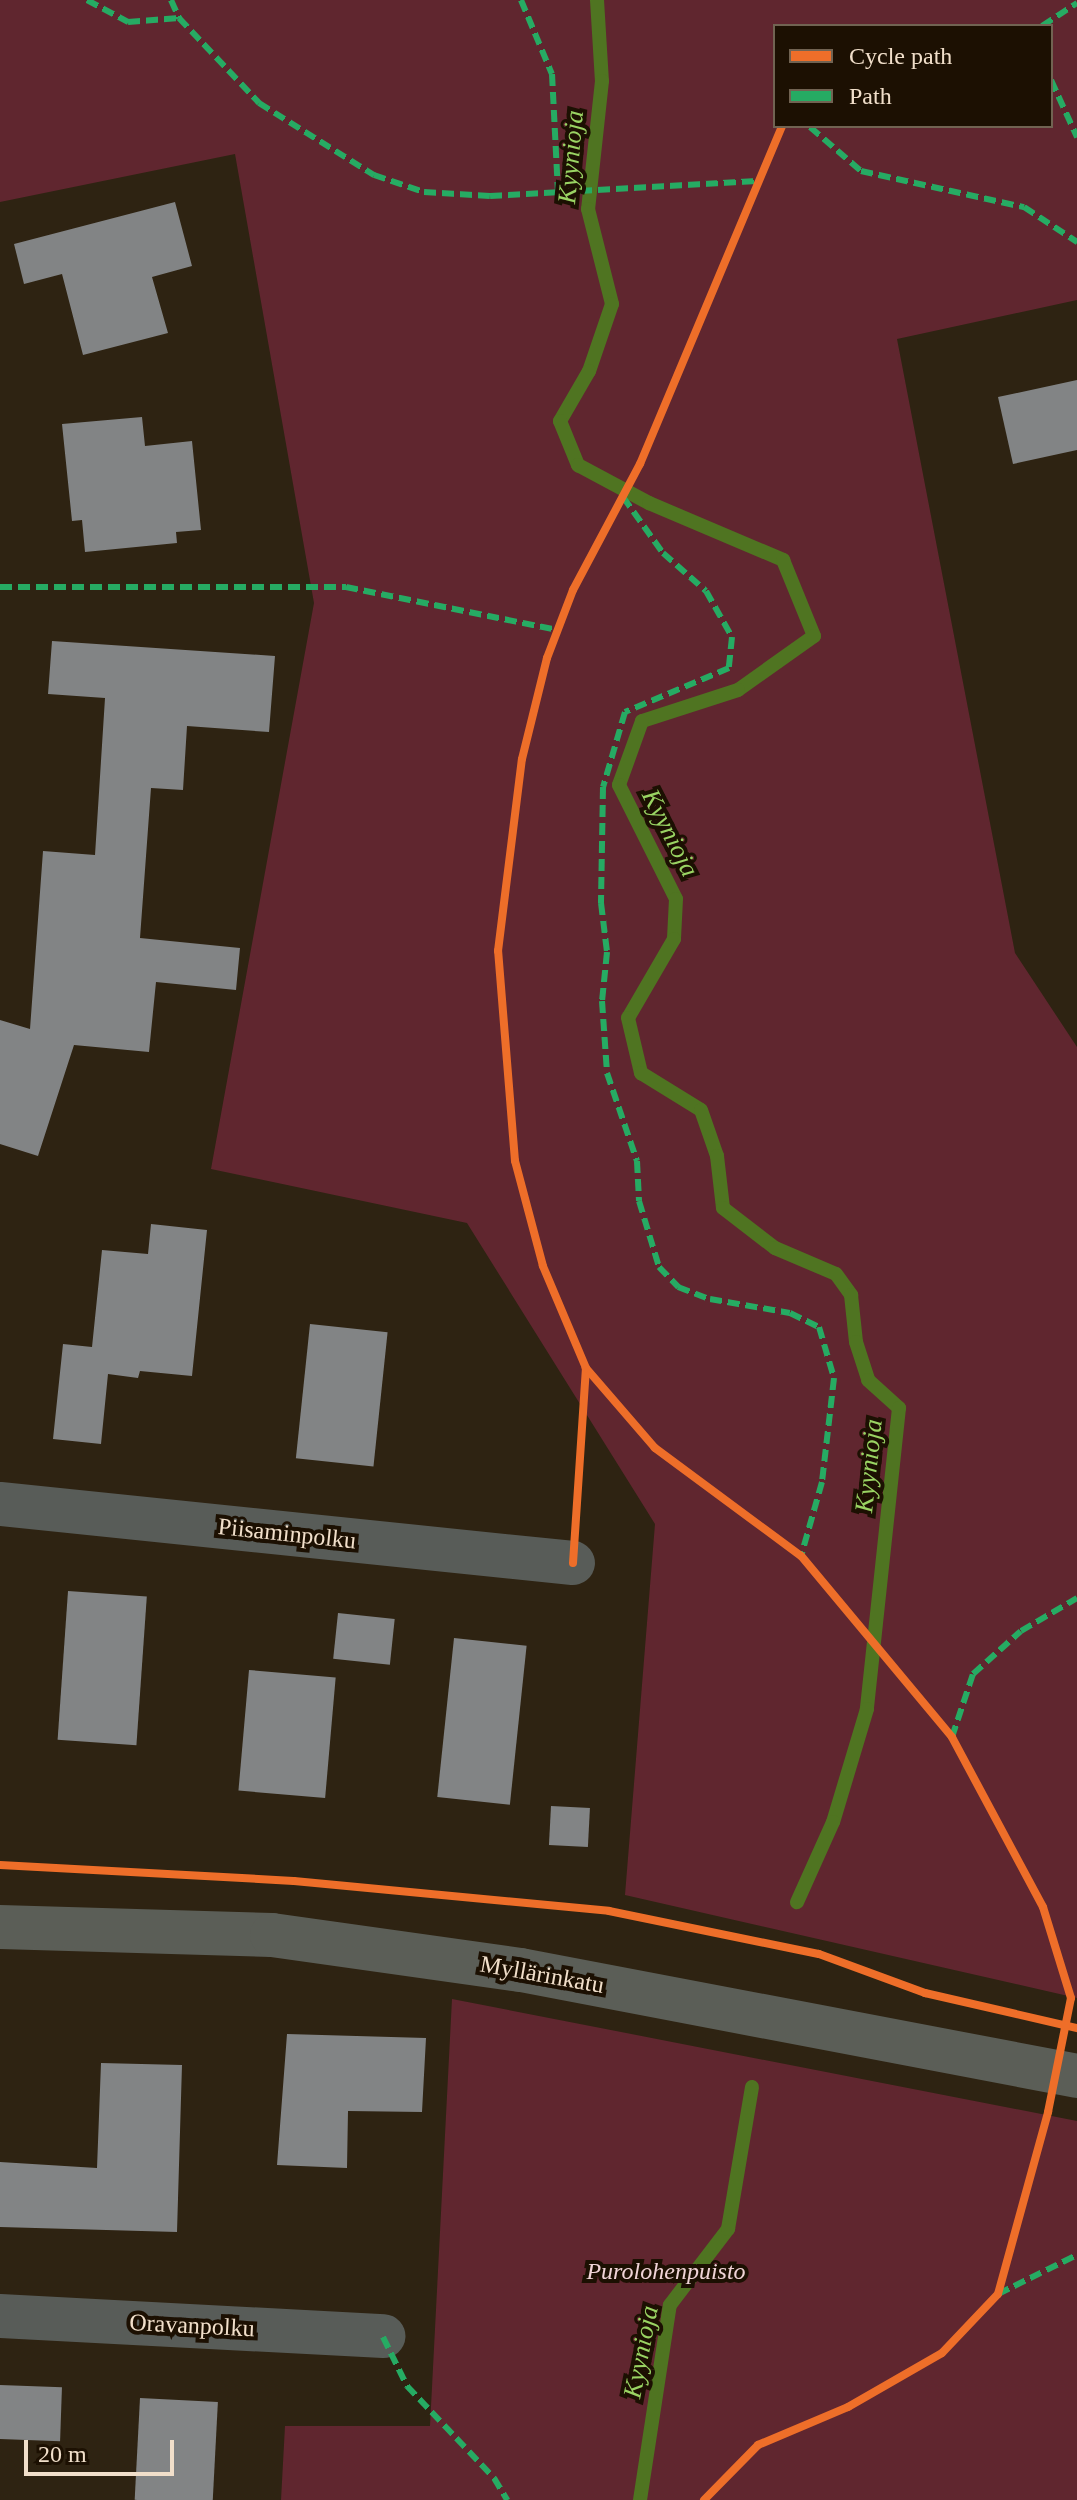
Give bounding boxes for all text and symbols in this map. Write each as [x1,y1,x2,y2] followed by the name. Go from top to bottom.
[773,24,1053,128] legend
[849,43,952,69] text: Cycle path
[849,83,892,109] text: Path
[551,109,591,205] water label: Kyynioja
[635,784,705,882] water label: Kyynioja
[849,1418,889,1514] water label: Kyynioja
[217,1512,357,1556] street label: Piisaminpolku
[478,1950,606,2000] street label: Myllärinkatu
[586,2258,746,2286] park label: Purolohenpuisto
[617,2303,665,2401] water label: Kyynioja
[129,2308,255,2344] street label: Oravanpolku
[28,2424,178,2474] scale bar
[38,2441,87,2467] text: 20 m

